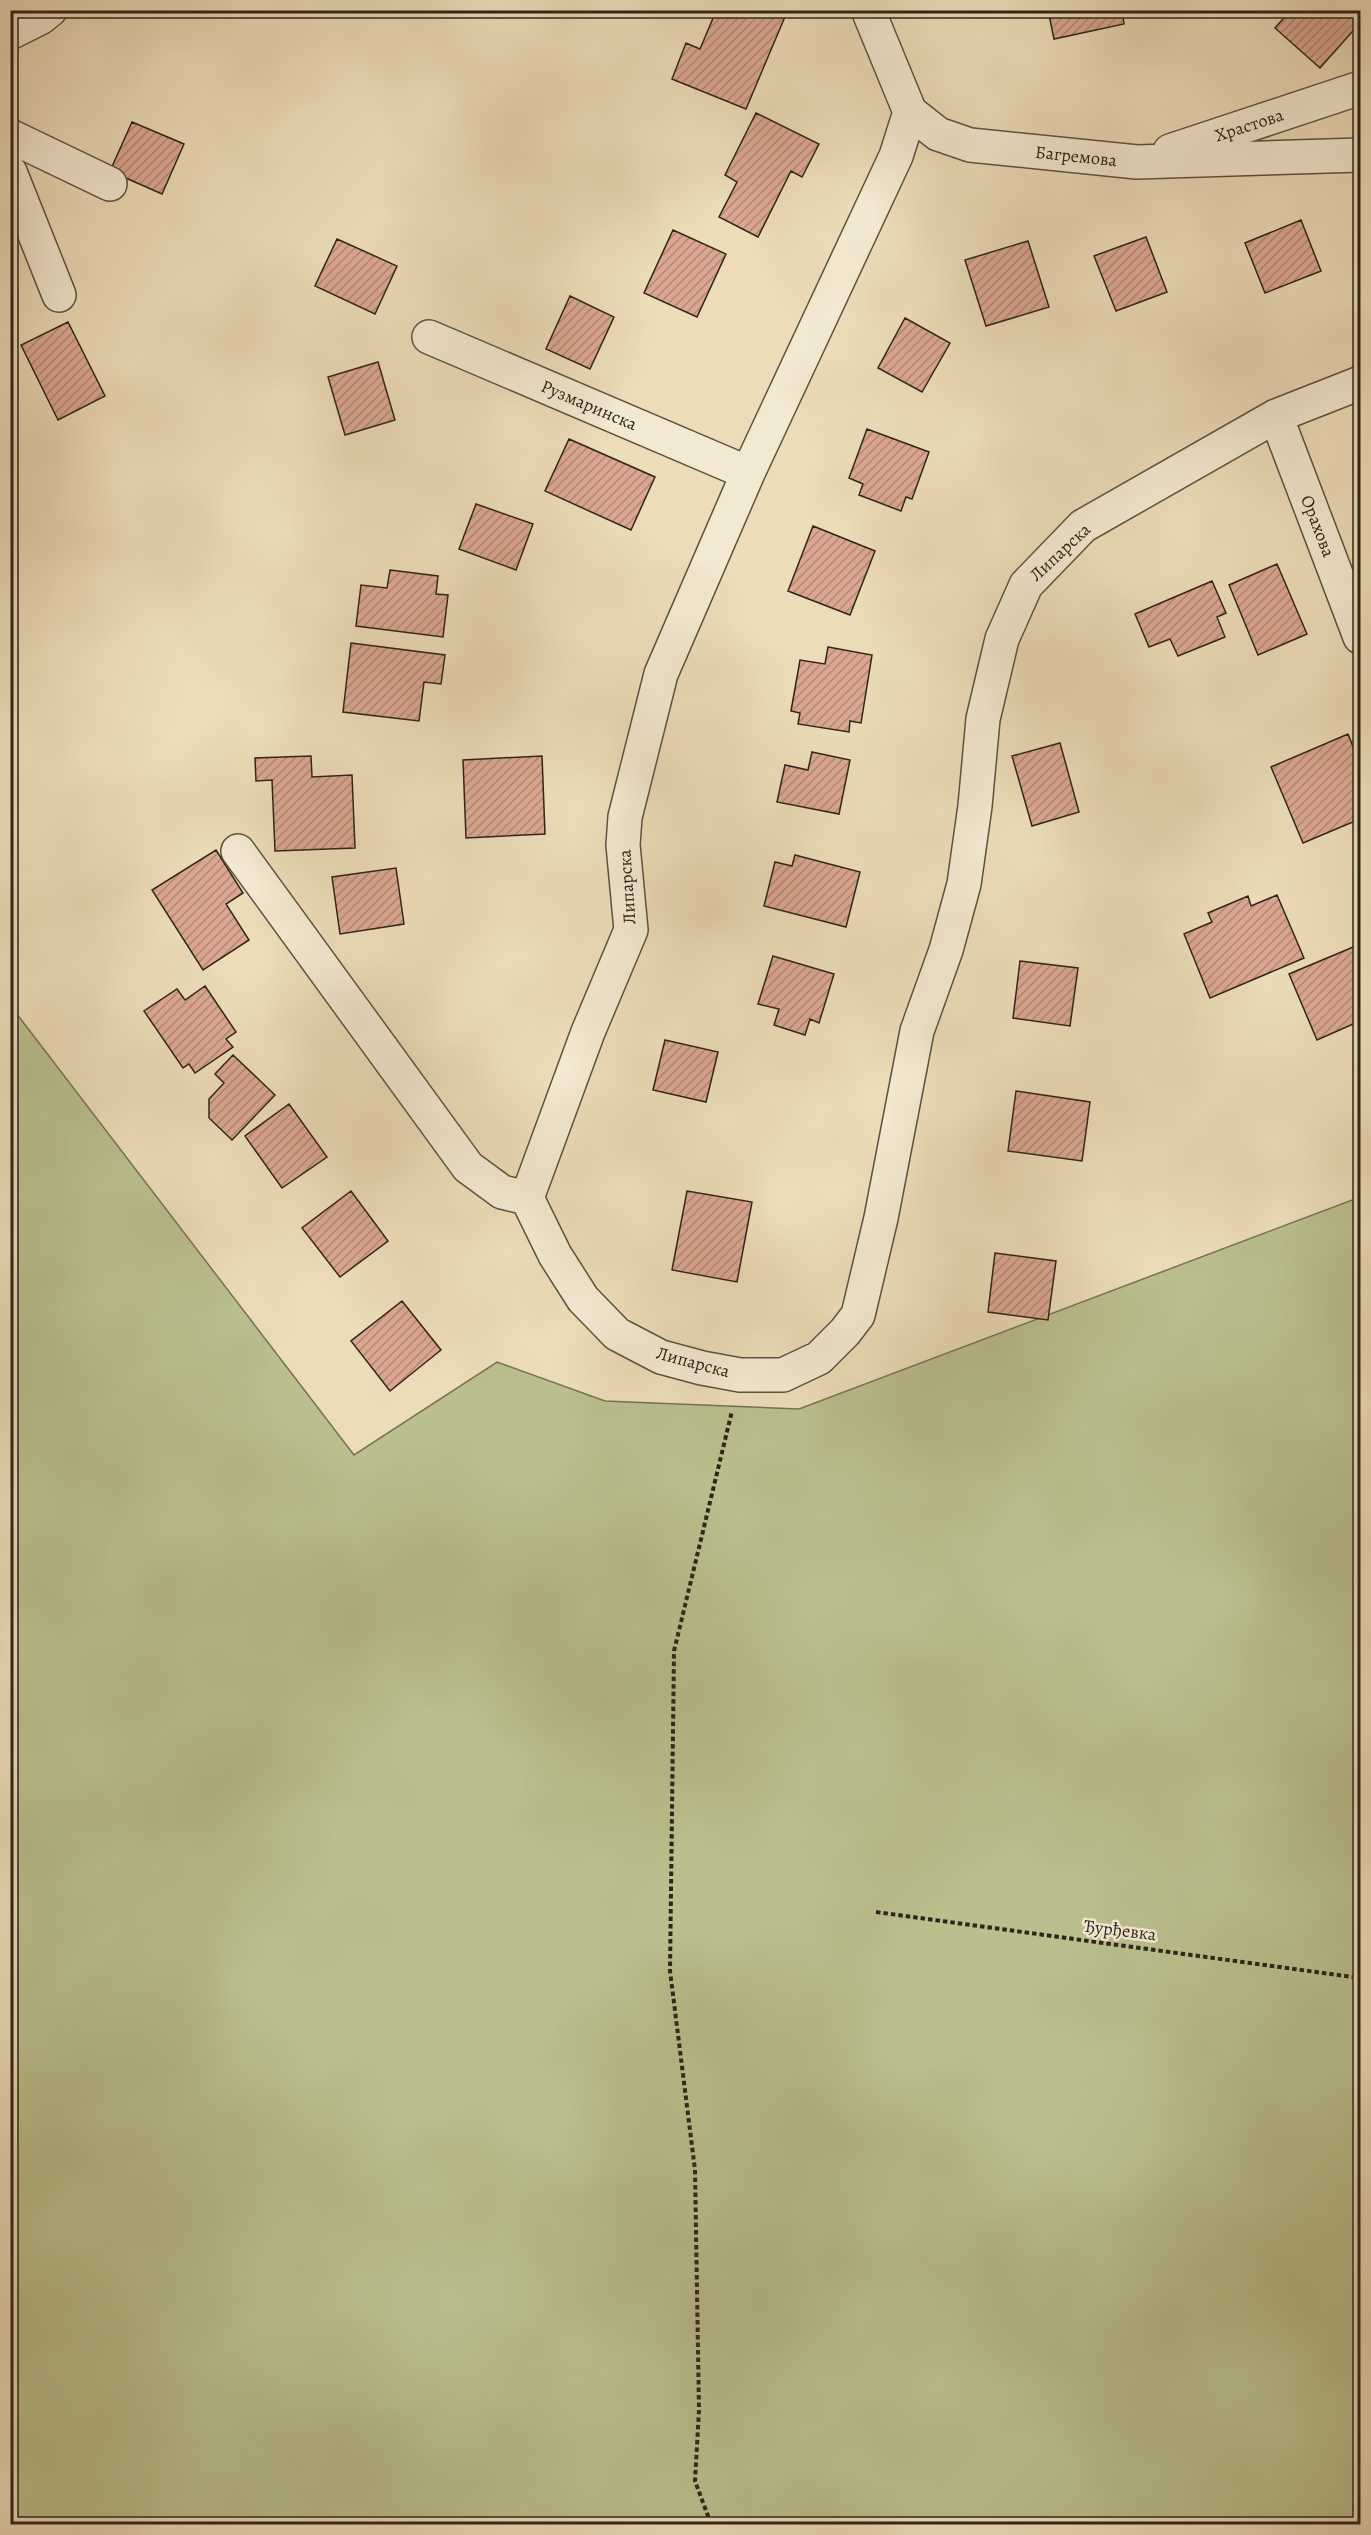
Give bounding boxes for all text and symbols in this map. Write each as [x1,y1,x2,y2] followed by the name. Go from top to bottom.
[1212,102,1287,147] street label: Храстова
[1034,140,1119,172] street label: Багремова
[537,374,641,436] street label: Рузмаринска
[1295,492,1341,561] street label: Орахова
[1024,517,1096,586] street label: Липарска
[612,848,642,925] street label: Липарска
[654,1341,733,1383] street label: Липарска
[1082,1914,1158,1946] street label: Ђурђевка

